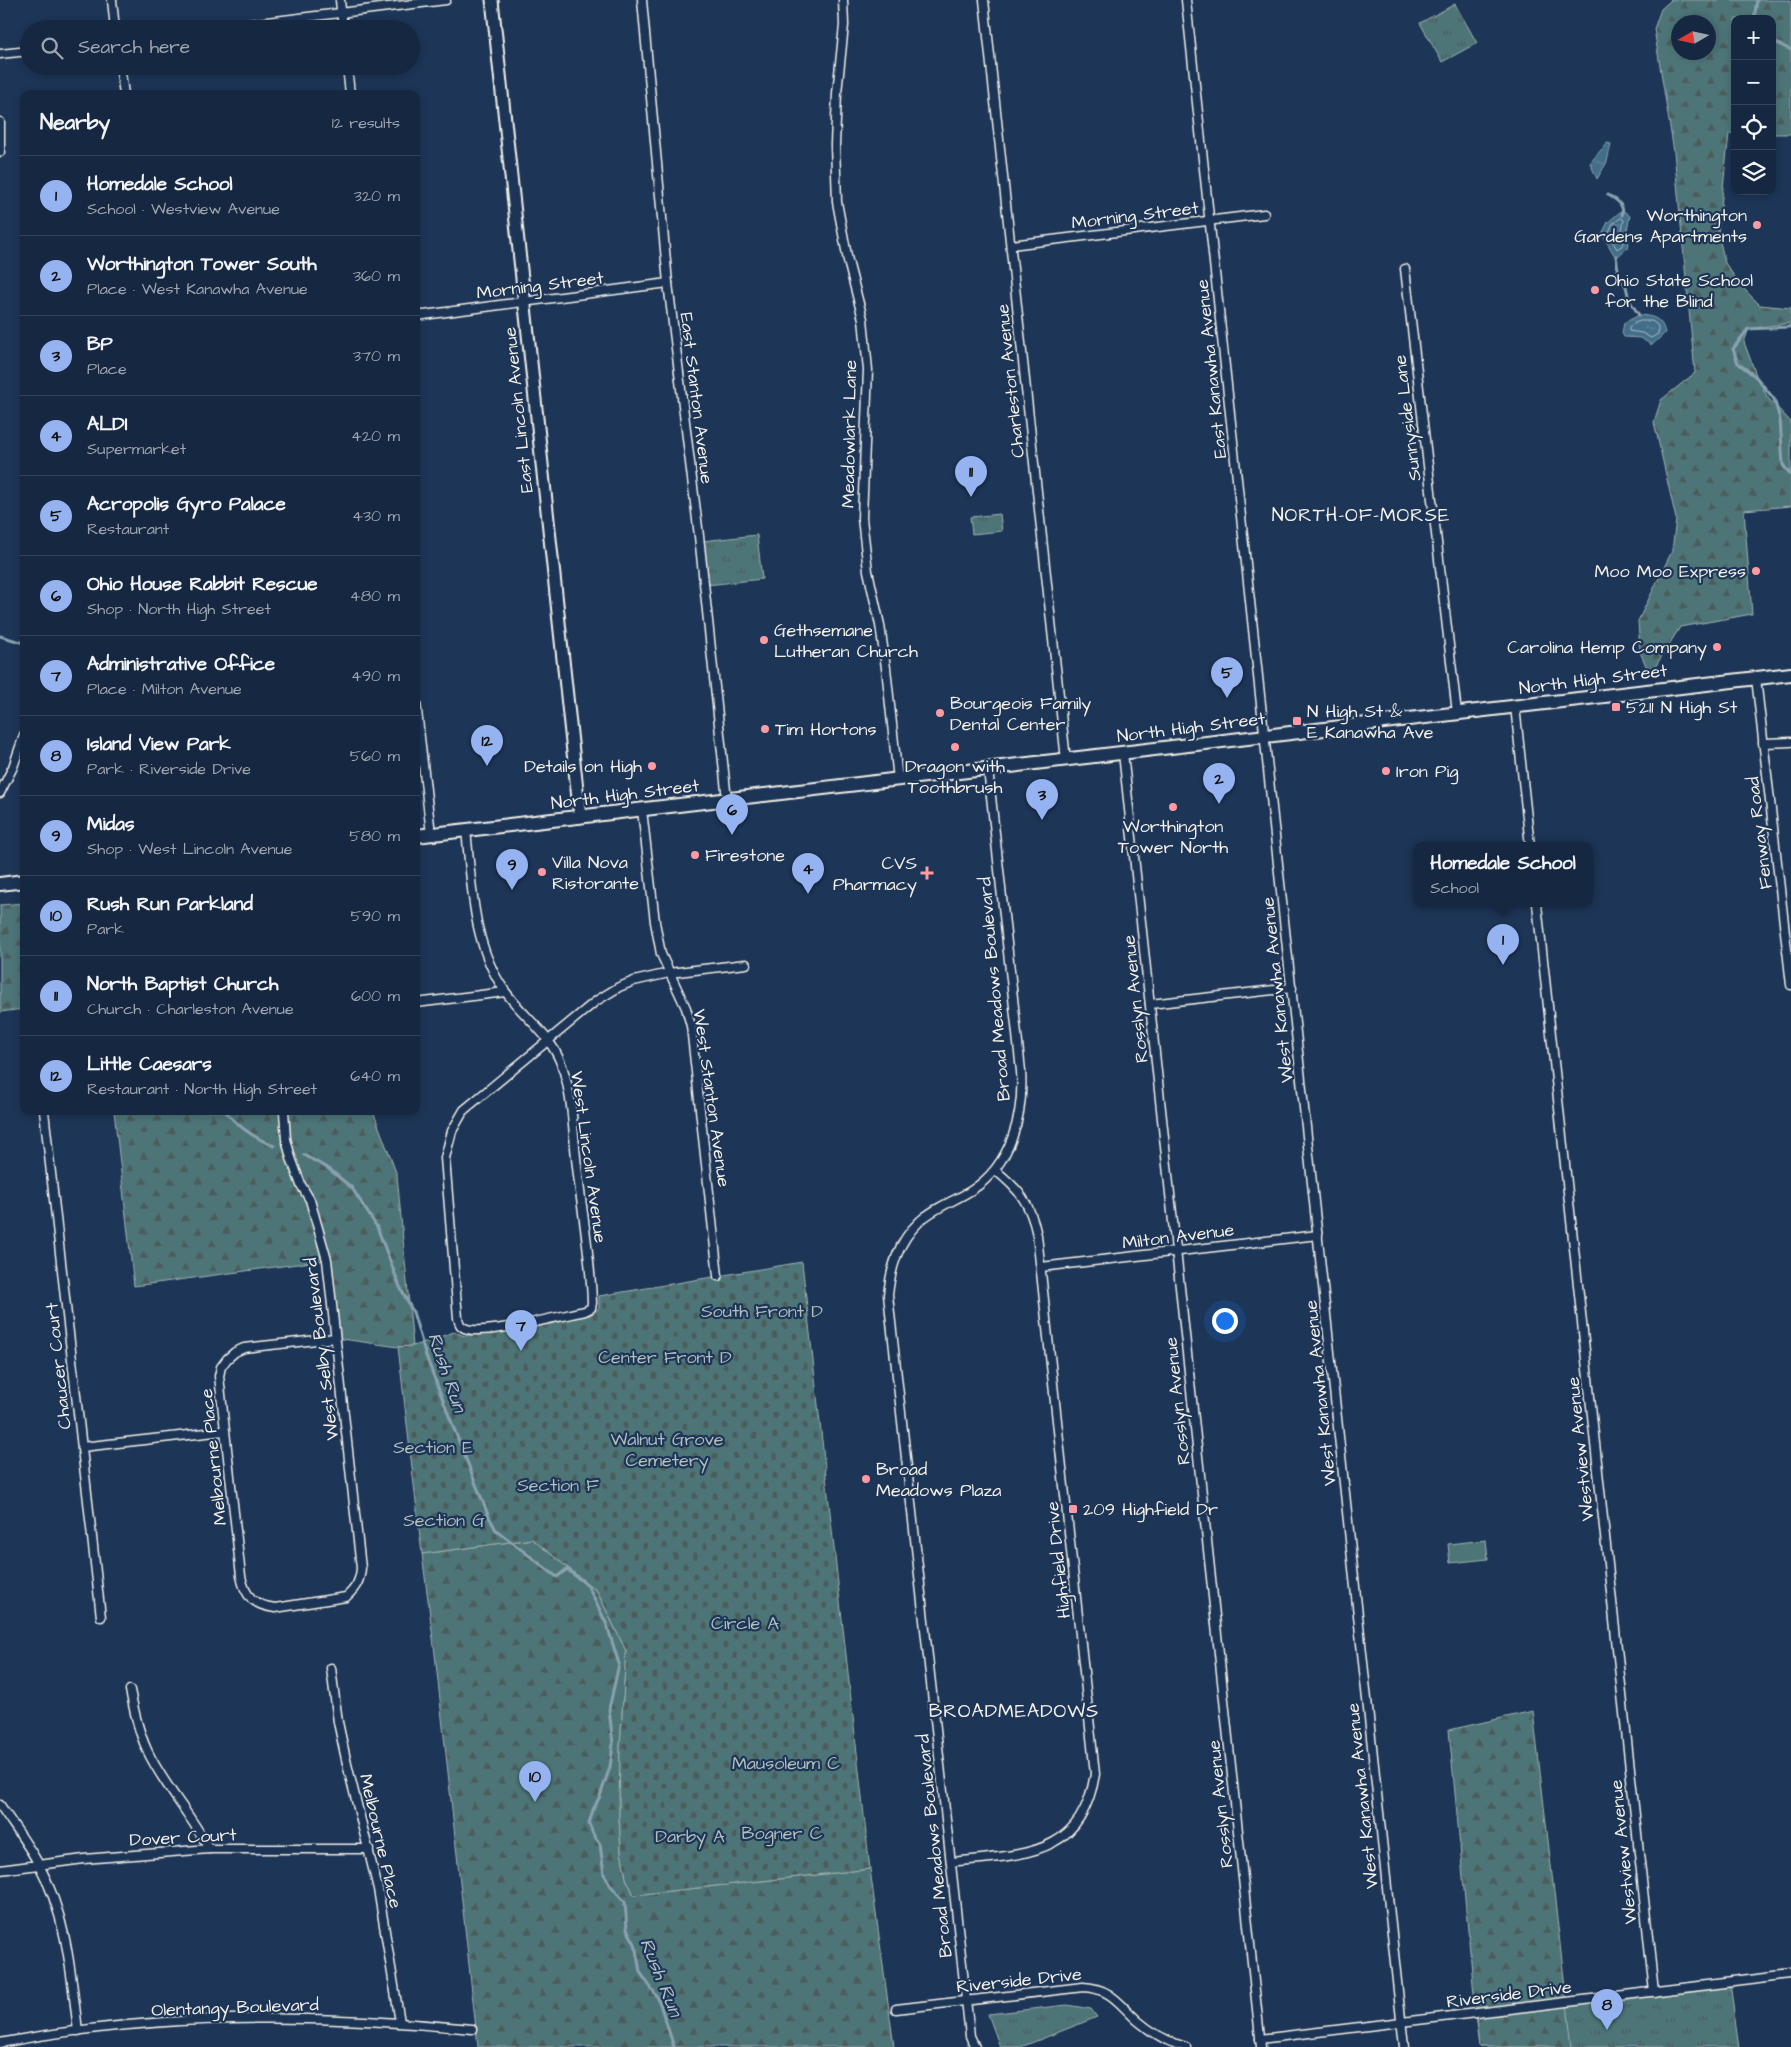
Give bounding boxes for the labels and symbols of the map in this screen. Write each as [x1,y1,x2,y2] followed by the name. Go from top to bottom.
[1671,15,1716,60] north arrow
[1070,195,1201,237] street label: Morning Street
[1574,203,1747,249] place label: Worthington Gardens Apartments
[1751,219,1763,231] marker: Worthington Gardens Apartments
[475,265,606,307] street label: Morning Street
[1605,268,1753,314] place label: Ohio State School for the Blind
[1190,278,1233,460] street label: East Kanawha Avenue
[1589,284,1601,296] marker: Ohio State School for the Blind
[990,303,1031,459] street label: Charleston Avenue
[674,311,719,485] street label: East Stanton Avenue
[497,326,540,494] street label: East Lincoln Avenue
[1387,353,1429,482] street label: Sunnyside Lane
[836,359,863,508] street label: Meadowlark Lane
[955,456,987,497] pin: 11
[1272,502,1450,529] district label: NORTH-OF-MORSE
[1594,559,1746,584] place label: Moo Moo Express
[1750,565,1762,577] marker: Moo Moo Express
[774,618,918,664] place label: Gethsemane Lutheran Church
[758,634,770,646] marker: Gethsemane Lutheran Church
[1507,635,1707,661] place label: Carolina Hemp Company
[1711,641,1723,653] marker: Carolina Hemp Company
[1211,657,1243,698] pin: 5
[1517,658,1670,702] street label: North High Street
[950,691,1091,737] place label: Bourgeois Family Dental Center
[1626,695,1738,721] place label: 5211 N High St
[1307,699,1434,745] place label: N High St & E Kanawha Ave
[1610,701,1622,713] marker: 5211 N High St
[1115,706,1268,750] street label: North High Street
[934,707,946,719] marker: Bourgeois Family Dental Center
[1291,715,1303,727] marker: N High St & E Kanawha Ave
[775,717,877,742] place label: Tim Hortons
[759,723,771,735] marker: Tim Hortons
[471,725,503,766] pin: 12
[949,741,961,753] marker: Dragon with Toothbrush
[524,754,642,780] place label: Details on High
[905,754,1005,800] place label: Dragon with Toothbrush
[1396,759,1458,785] place label: Iron Pig
[646,760,658,772] marker: Details on High
[1203,763,1235,804] pin: 2
[1380,765,1392,777] marker: Iron Pig
[549,773,702,817] street label: North High Street
[1740,775,1780,891] street label: Fenway Road
[1026,779,1058,820] pin: 3
[716,794,748,835] pin: 6
[1167,801,1179,813] marker: Worthington Tower North
[1118,814,1228,860] place label: Worthington Tower North
[705,843,785,868] place label: Firestone
[496,849,528,890] pin: 9
[689,849,701,861] marker: Firestone
[552,850,639,896] place label: Villa Nova Ristorante
[833,851,917,898] place label: CVS Pharmacy
[792,853,824,894] pin: 4
[536,866,548,878] marker: Villa Nova Ristorante
[921,867,933,879] marker: CVS Pharmacy
[972,876,1017,1102] street label: Broad Meadows Boulevard
[1255,896,1300,1084] street label: West Kanawha Avenue
[1487,924,1519,965] pin: 1
[1116,933,1156,1064] street label: Rosslyn Avenue
[687,1008,736,1189] street label: West Stanton Avenue
[564,1069,613,1245] street label: West Lincoln Avenue
[1121,1217,1236,1256] street label: Milton Avenue
[298,1256,346,1442] street label: West Selby Boulevard
[701,1299,823,1324] park label: South Front D
[1298,1299,1343,1487] street label: West Kanawha Avenue
[39,1301,78,1431] street label: Chaucer Court
[1212,1308,1238,1334] your location
[505,1310,537,1351] pin: 7
[420,1329,473,1417] water label: Rush Run
[1158,1335,1198,1466] street label: Rosslyn Avenue
[598,1345,732,1370] park label: Center Front D
[1560,1375,1601,1522] street label: Westview Avenue
[194,1387,233,1527] street label: Melbourne Place
[610,1427,724,1474] park label: Walnut Grove Cemetery
[393,1435,473,1460] park label: Section E
[876,1457,1001,1503] place label: Broad Meadows Plaza
[517,1473,599,1498] park label: Section F
[860,1473,872,1485] marker: Broad Meadows Plaza
[1083,1497,1218,1523] place label: 209 Highfield Dr
[1040,1500,1078,1620] street label: Highfield Drive
[1067,1503,1079,1515] marker: 209 Highfield Dr
[403,1508,485,1533] park label: Section G
[711,1611,780,1636] park label: Circle A
[929,1698,1099,1725] district label: BROADMEADOWS
[1340,1702,1385,1890] street label: West Kanawha Avenue
[910,1733,959,1959] street label: Broad Meadows Boulevard
[1201,1738,1241,1869] street label: Rosslyn Avenue
[732,1751,840,1776] park label: Mausoleum C
[519,1761,551,1802] pin: 10
[353,1771,408,1911] street label: Melbourne Place
[1603,1778,1644,1925] street label: Westview Avenue
[742,1821,823,1847] park label: Bogner C
[129,1822,238,1853] street label: Dover Court
[655,1824,725,1850] park label: Darby A
[633,1934,689,2022] water label: Rush Run
[955,1961,1083,2000] street label: Riverside Drive
[1445,1974,1573,2015] street label: Riverside Drive
[1591,1989,1623,2030] pin: 8
[151,1992,319,2024] street label: Olentangy Boulevard

